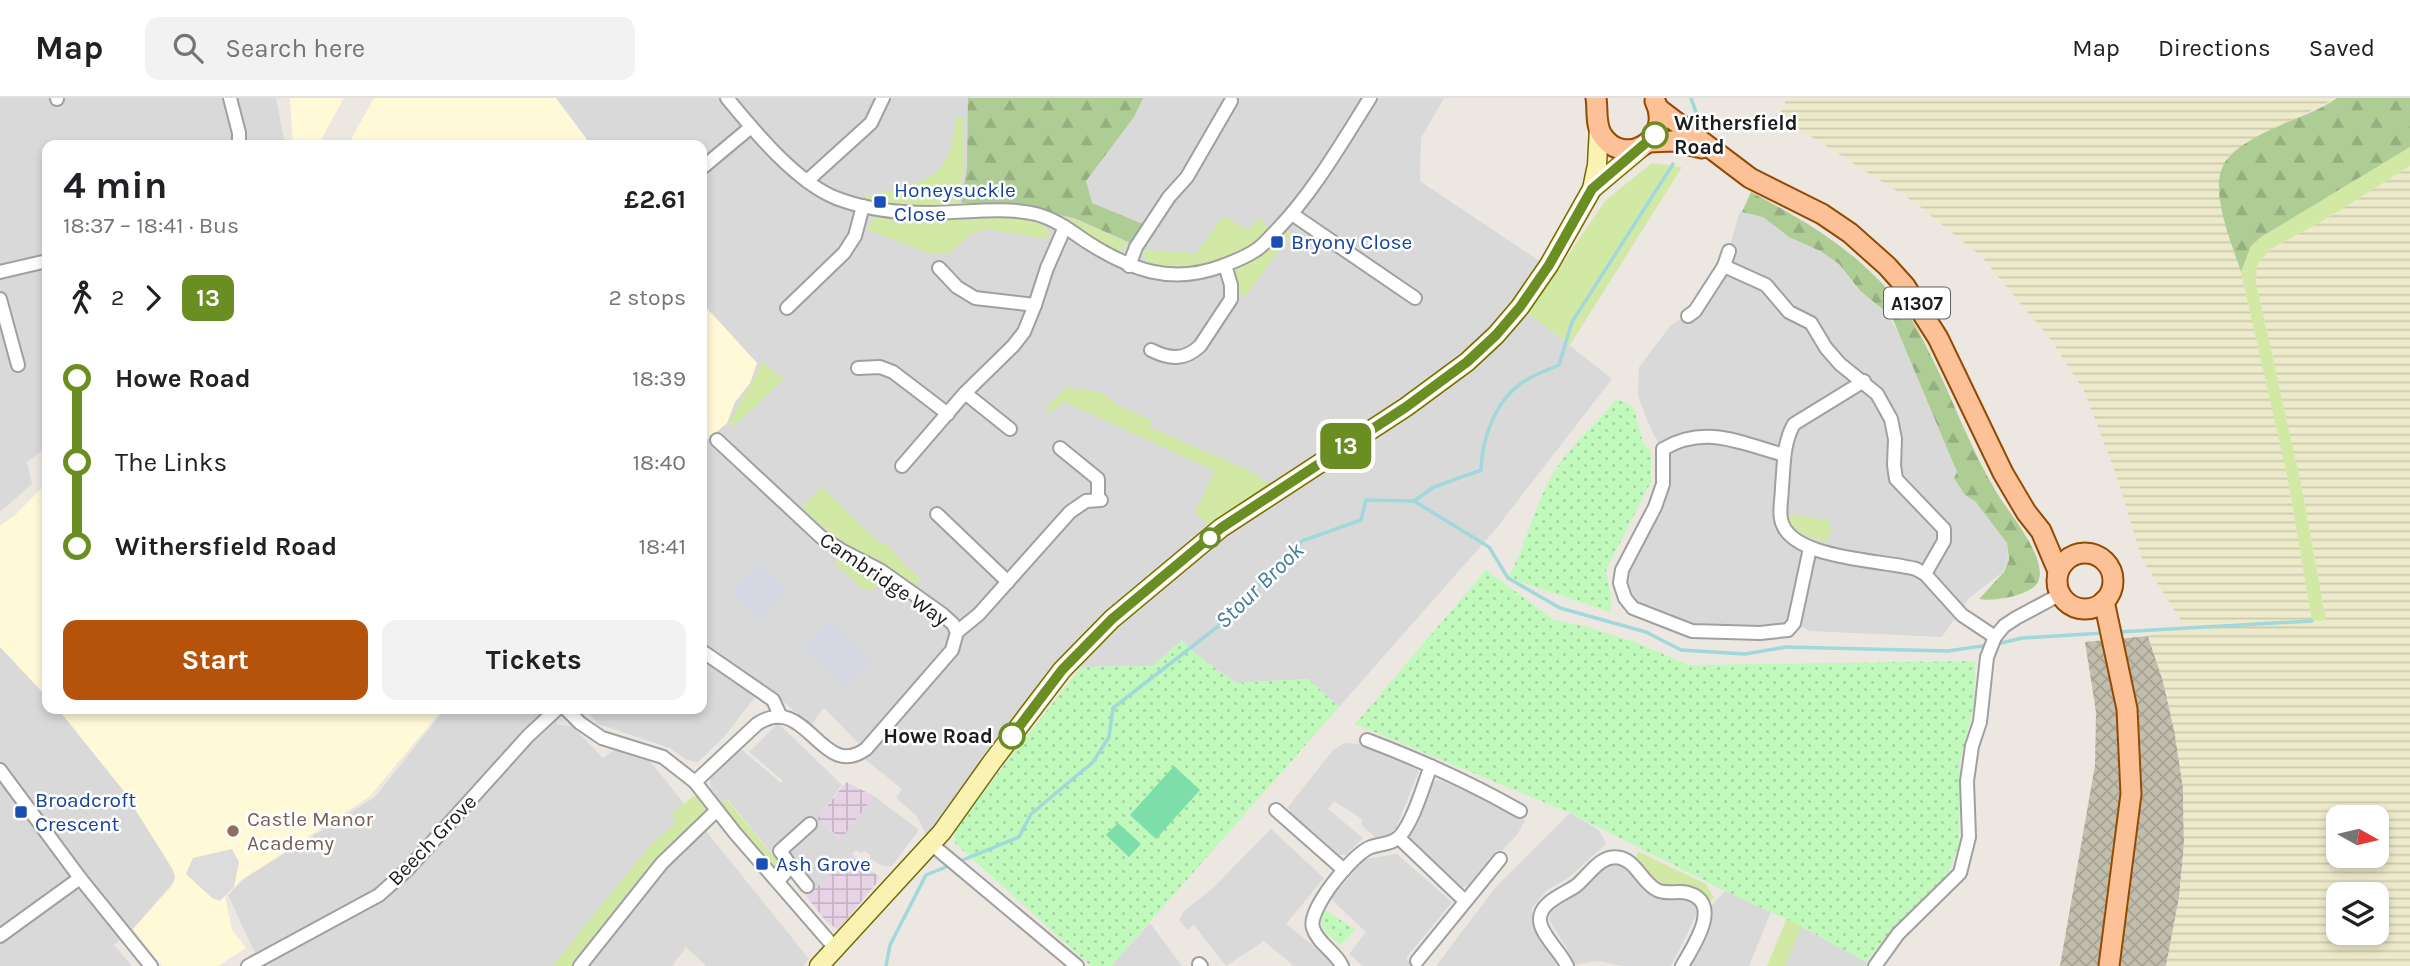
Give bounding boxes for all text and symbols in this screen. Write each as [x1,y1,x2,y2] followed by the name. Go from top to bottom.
[145,17,635,80] search box
[35,29,103,67] text: Map
[169,29,207,67] icon: search
[225,33,365,64] text: Search here
[2072,34,2120,62] text: Map
[2158,34,2271,62] text: Directions
[2309,34,2375,62] text: Saved
[1674,111,1798,159] place label: Withersfield Road
[1642,122,1668,148] marker: Withersfield Road
[63,163,167,208] text: 4 min
[894,178,1016,226] place label: Honeysuckle Close
[624,184,686,215] text: £2.61
[872,194,888,210] marker: Honeysuckle Close
[63,212,239,239] text: 18:37 – 18:41 · Bus
[1291,230,1412,254] place label: Bryony Close
[1269,234,1285,250] marker: Bryony Close
[63,279,101,317] icon: walk
[134,279,172,317] icon: forward
[111,284,124,311] text: 2
[196,284,220,312] text: 13
[608,284,686,311] text: 2 stops
[1884,288,1950,318] road number: A1307
[115,363,251,394] text: Howe Road
[632,365,686,392] text: 18:39
[1314,423,1378,469] line badge: 13
[1334,432,1358,460] text: 13
[115,447,227,478] text: The Links
[632,449,686,476] text: 18:40
[815,527,953,631] street label: Cambridge Way
[1200,528,1220,548] unlabelled marker
[115,531,337,562] text: Withersfield Road
[639,533,686,560] text: 18:41
[1210,537,1309,634] water label: Stour Brook
[63,620,368,700] button: Start
[382,620,686,700] button: Tickets
[999,723,1025,749] marker: Howe Road
[883,724,993,748] place label: Howe Road
[35,788,136,836] place label: Broadcroft Crescent
[383,790,481,890] street label: Beech Grove
[13,804,29,820] marker: Broadcroft Crescent
[2326,805,2389,868] north arrow
[2326,805,2389,945] map controls
[247,807,374,855] place label: Castle Manor Academy
[225,823,241,839] marker: Castle Manor Academy
[776,852,871,876] place label: Ash Grove
[754,856,770,872] marker: Ash Grove
[2326,882,2389,945] button: layers

